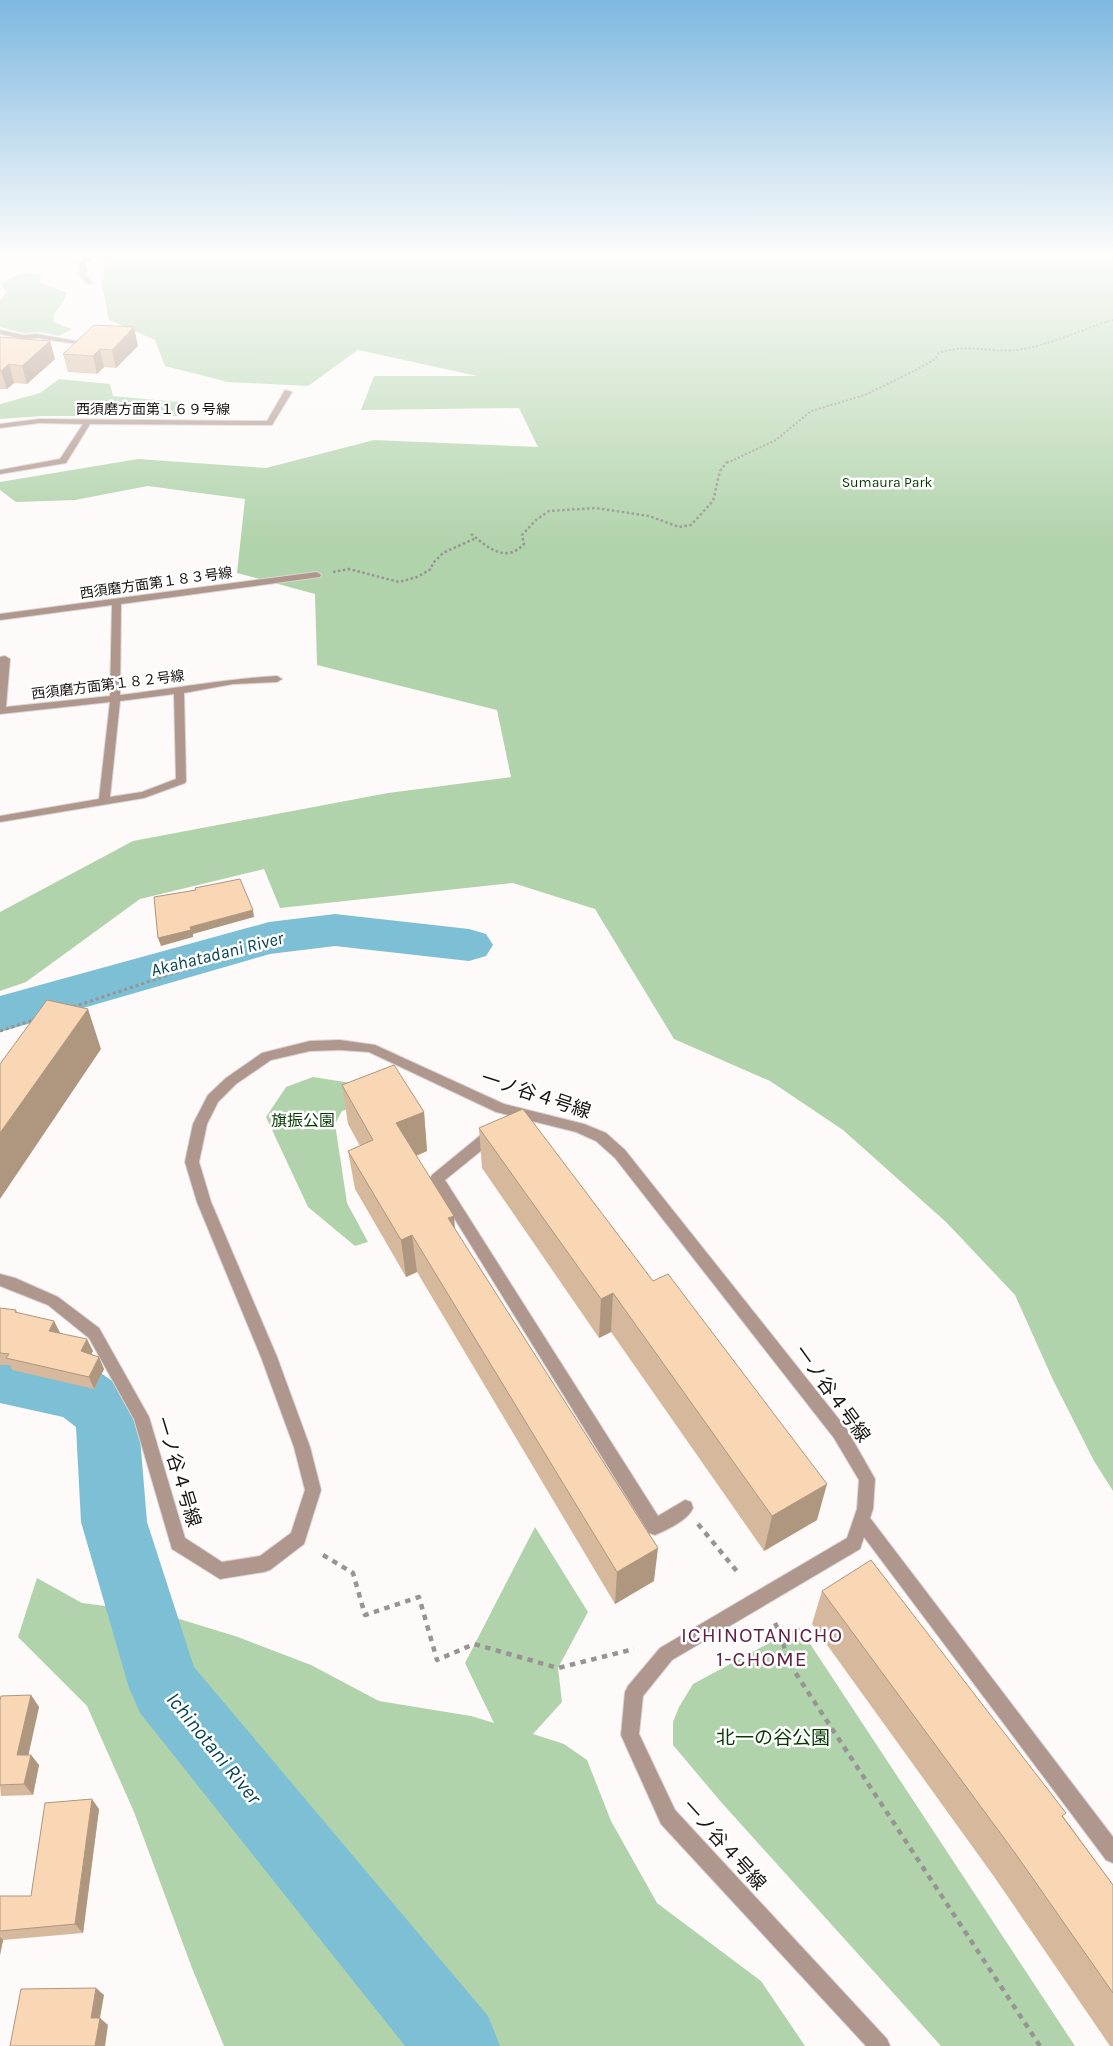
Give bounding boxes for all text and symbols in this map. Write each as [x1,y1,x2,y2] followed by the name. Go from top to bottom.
[76,401,230,418] street label: 西須磨方面第１６９号線
[842,474,932,491] park label: Sumaura Park
[79,564,233,602] street label: 西須磨方面第１８３号線
[31,667,185,703] street label: 西須磨方面第１８２号線
[148,927,287,981] water label: Akahatadani River
[478,1067,594,1123] street label: 一ノ谷４号線
[271,1111,335,1130] park label: 旗振公園
[790,1341,874,1447] street label: 一ノ谷４号線
[151,1414,205,1530] street label: 一ノ谷４号線
[681,1623,843,1671] district label: ICHINOTANICHO 1-CHOME
[162,1687,267,1809] water label: Ichinotani River
[716,1727,830,1749] park label: 北一の谷公園
[678,1795,770,1895] street label: 一ノ谷４号線

